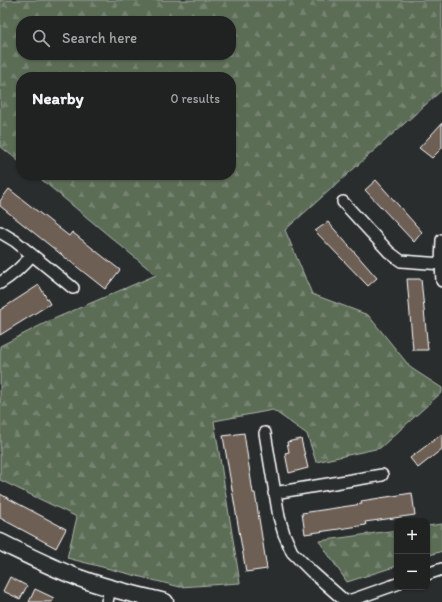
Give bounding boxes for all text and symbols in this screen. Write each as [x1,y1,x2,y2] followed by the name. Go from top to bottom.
[16,16,236,60] search box
[30,27,52,49] icon: search
[62,29,137,47] text: Search here
[32,88,84,108] text: Nearby
[170,91,220,106] text: 0 results
[394,518,430,590] map controls
[394,518,430,554] button: +
[394,554,430,590] button: −

